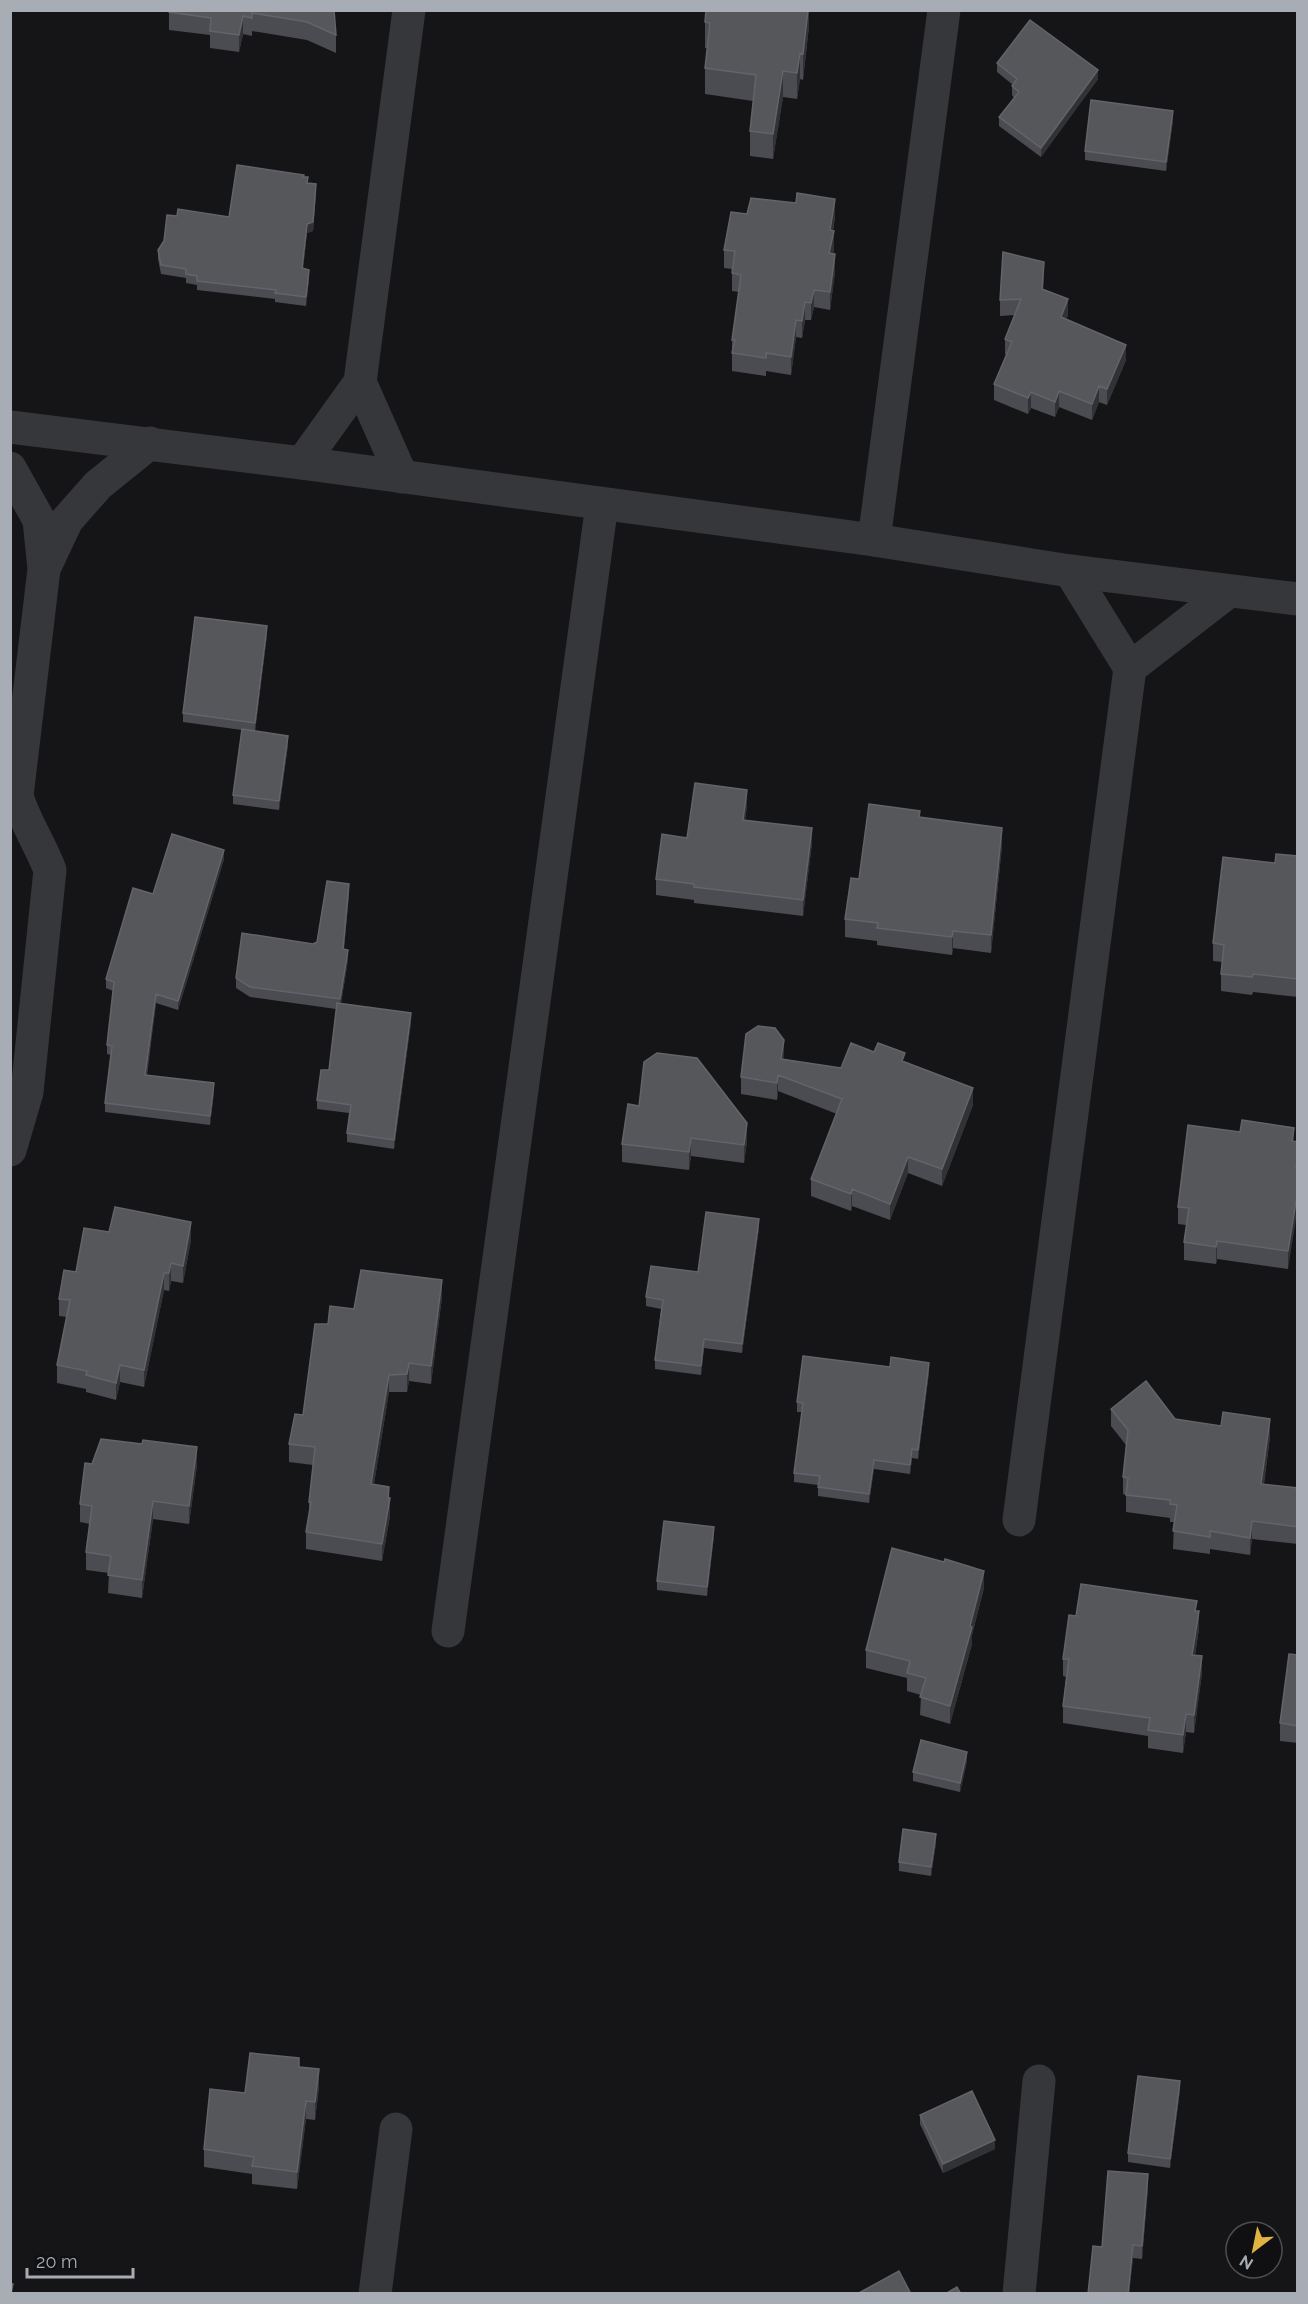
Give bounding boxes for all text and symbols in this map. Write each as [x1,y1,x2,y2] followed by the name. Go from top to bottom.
[1224,2220,1284,2280] north arrow
[27,2241,134,2279] scale bar
[36,2251,78,2272] text: 20 m
[1236,2251,1257,2274] text: N

